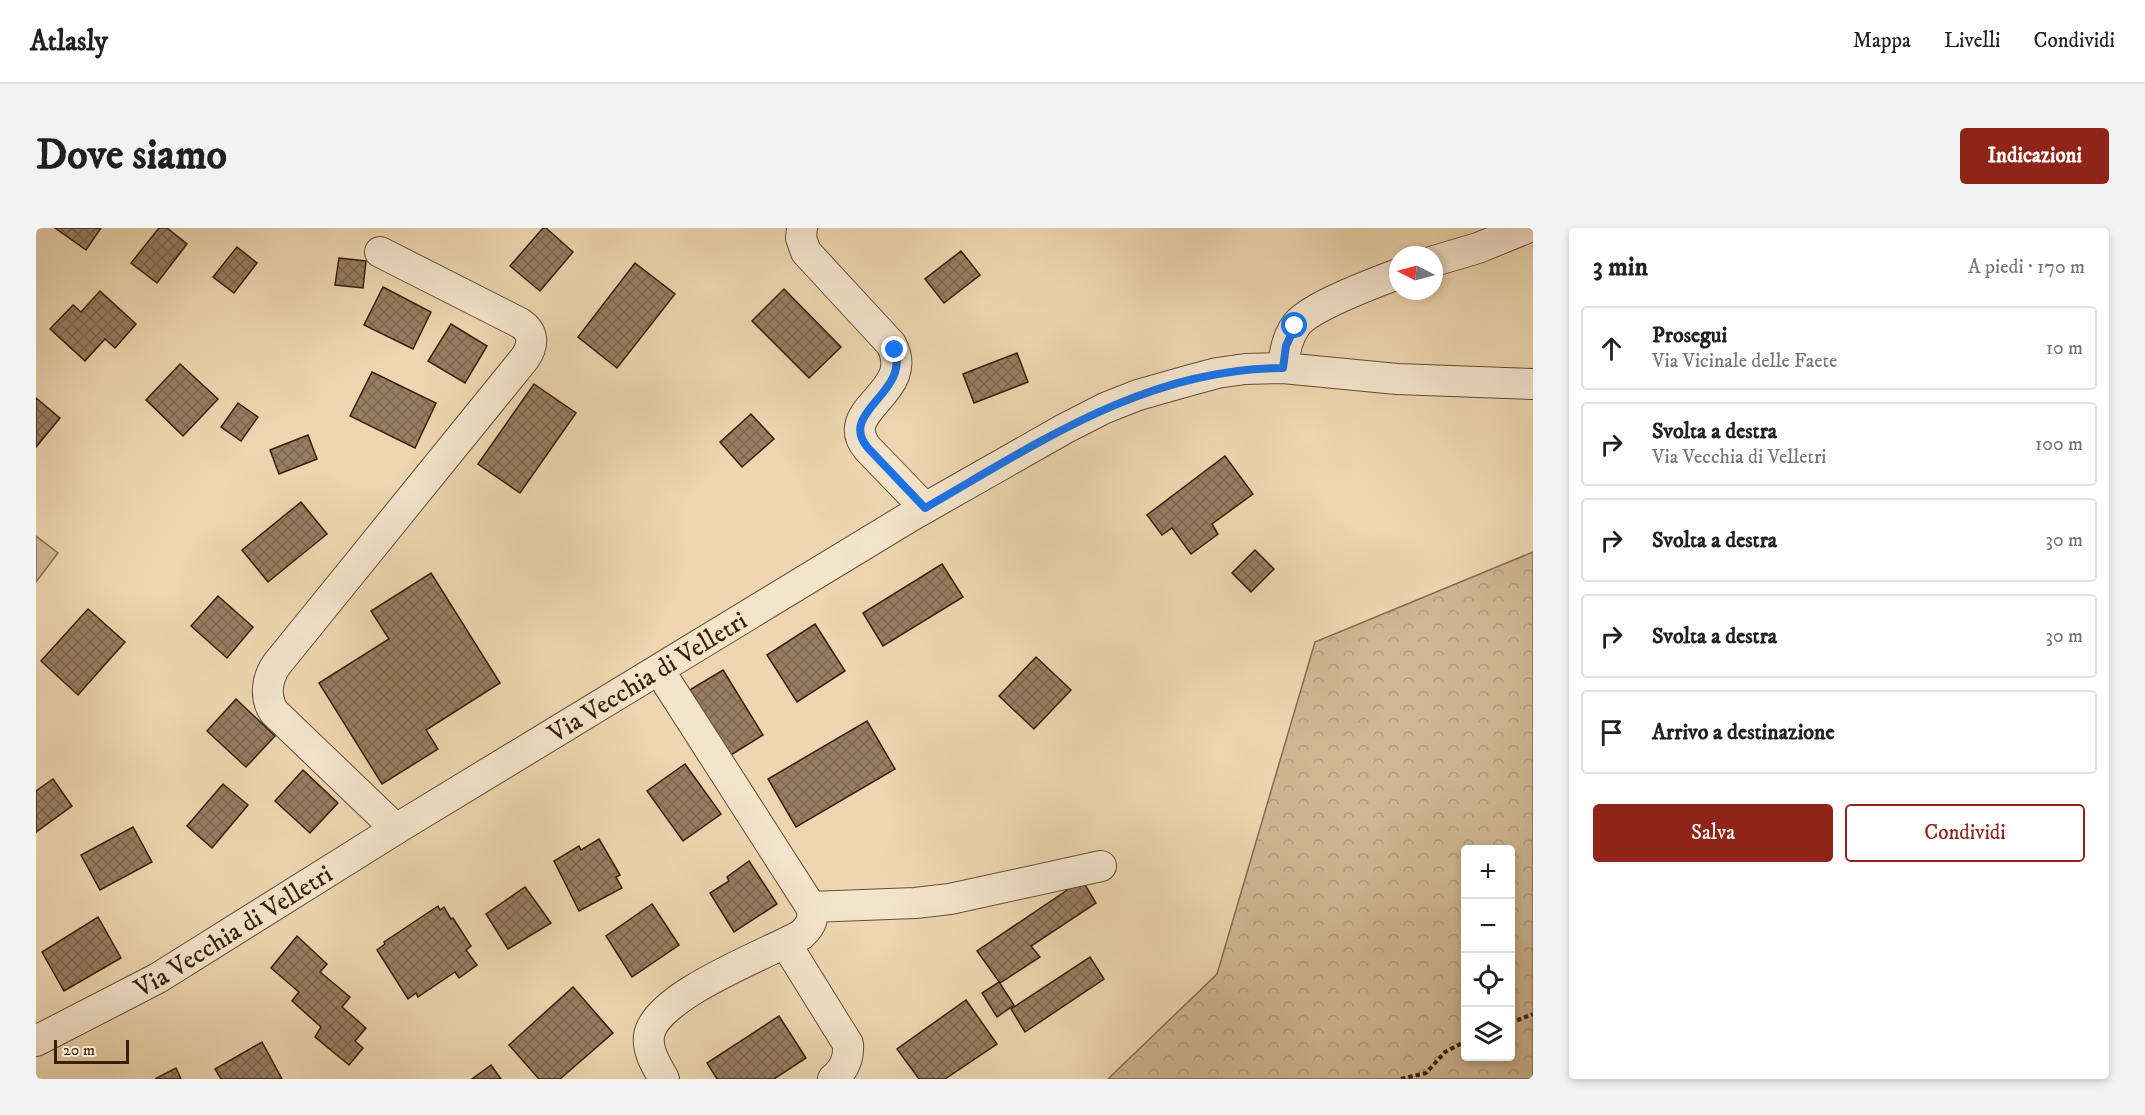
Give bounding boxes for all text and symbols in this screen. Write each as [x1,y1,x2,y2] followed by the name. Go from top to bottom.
[30,24,108,59] text: Atlasly
[1853,28,1911,54] text: Mappa
[1944,28,2000,54] text: Livelli
[2033,28,2115,54] text: Condividi
[1960,128,2109,184] button: Indicazioni
[36,130,227,182] text: Dove siamo
[1389,246,1443,300] north arrow
[1593,251,1648,284] text: 3 min
[1968,255,2085,280] text: A piedi · 170 m
[1281,312,1307,338] route start
[1652,322,1727,349] text: Prosegui
[1595,332,1628,365] icon: ahead
[881,336,907,362] route end
[2046,336,2083,361] text: 10 m
[1652,349,1837,374] text: Via Vicinale delle Faete
[1652,418,1777,445] text: Svolta a destra
[1595,428,1628,461] icon: right
[2035,432,2083,457] text: 100 m
[1652,445,1827,470] text: Via Vecchia di Velletri
[1595,524,1628,557] icon: right
[1652,527,1777,554] text: Svolta a destra
[2045,528,2083,553] text: 30 m
[542,605,753,751] street label: Via Vecchia di Velletri
[1595,620,1628,653] icon: right
[1652,623,1777,650] text: Svolta a destra
[2045,624,2083,649] text: 30 m
[1595,716,1628,749] icon: arrive
[1652,719,1835,746] text: Arrivo a destinazione
[1593,804,1833,862] button: Salva
[1845,804,2085,862] button: Condividi
[1461,845,1515,1061] map controls
[1461,845,1515,899] button: +
[128,858,339,1006] street label: Via Vecchia di Velletri
[1461,899,1515,953] button: −
[1461,953,1515,1007] button: locate
[1461,1007,1515,1061] button: layers
[54,1037,129,1064] scale bar
[63,1040,95,1060] text: 20 m

